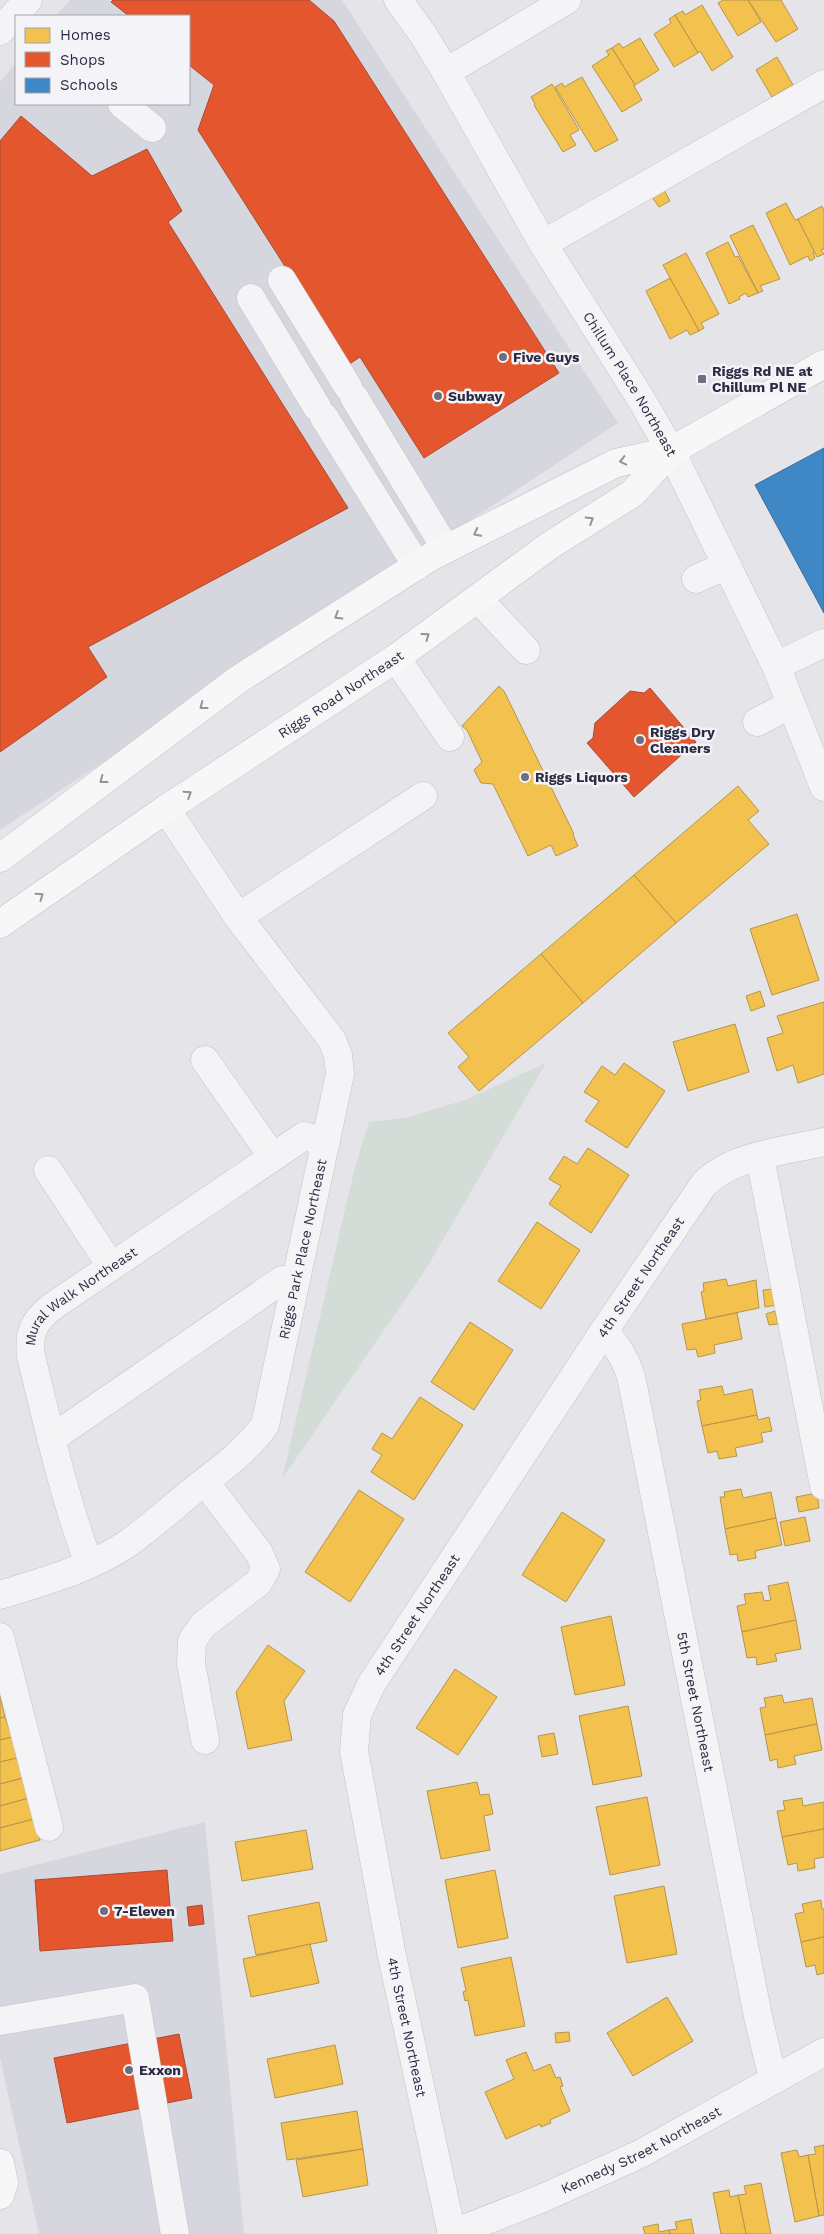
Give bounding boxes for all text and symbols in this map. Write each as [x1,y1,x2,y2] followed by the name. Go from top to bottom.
[15,15,190,105] legend
[60,26,111,44] text: Homes
[60,51,105,69] text: Shops
[60,76,118,94] text: Schools
[580,309,680,459] street label: Chillum Place Northeast
[513,349,580,365] place label: Five Guys
[497,351,509,363] marker: Five Guys
[712,363,812,395] place label: Riggs Rd NE at Chillum Pl NE
[696,373,708,385] marker: Riggs Rd NE at Chillum Pl NE
[448,388,502,404] place label: Subway
[432,390,444,402] marker: Subway
[618,455,627,466] one-way arrow
[585,517,594,526] one-way arrow
[474,527,483,537] one-way arrow
[334,610,343,620] one-way arrow
[420,633,430,642] one-way arrow
[275,647,407,741] street label: Riggs Road Northeast
[199,700,209,709] one-way arrow
[650,724,715,756] place label: Riggs Dry Cleaners
[634,734,646,746] marker: Riggs Dry Cleaners
[535,769,628,785] place label: Riggs Liquors
[519,771,531,783] marker: Riggs Liquors
[100,775,109,783] one-way arrow
[183,791,192,800] one-way arrow
[34,893,44,902] one-way arrow
[276,1157,330,1341] street label: Riggs Park Place Northeast
[594,1214,687,1341] street label: 4th Street Northeast
[22,1243,140,1347] street label: Mural Walk Northeast
[371,1551,463,1679] street label: 4th Street Northeast
[674,1631,717,1773] street label: 5th Street Northeast
[114,1903,175,1919] place label: 7-Eleven
[98,1905,110,1917] marker: 7-Eleven
[384,1956,430,2098] street label: 4th Street Northeast
[139,2062,181,2078] place label: Exxon
[123,2064,135,2076] marker: Exxon
[558,2103,724,2197] street label: Kennedy Street Northeast

